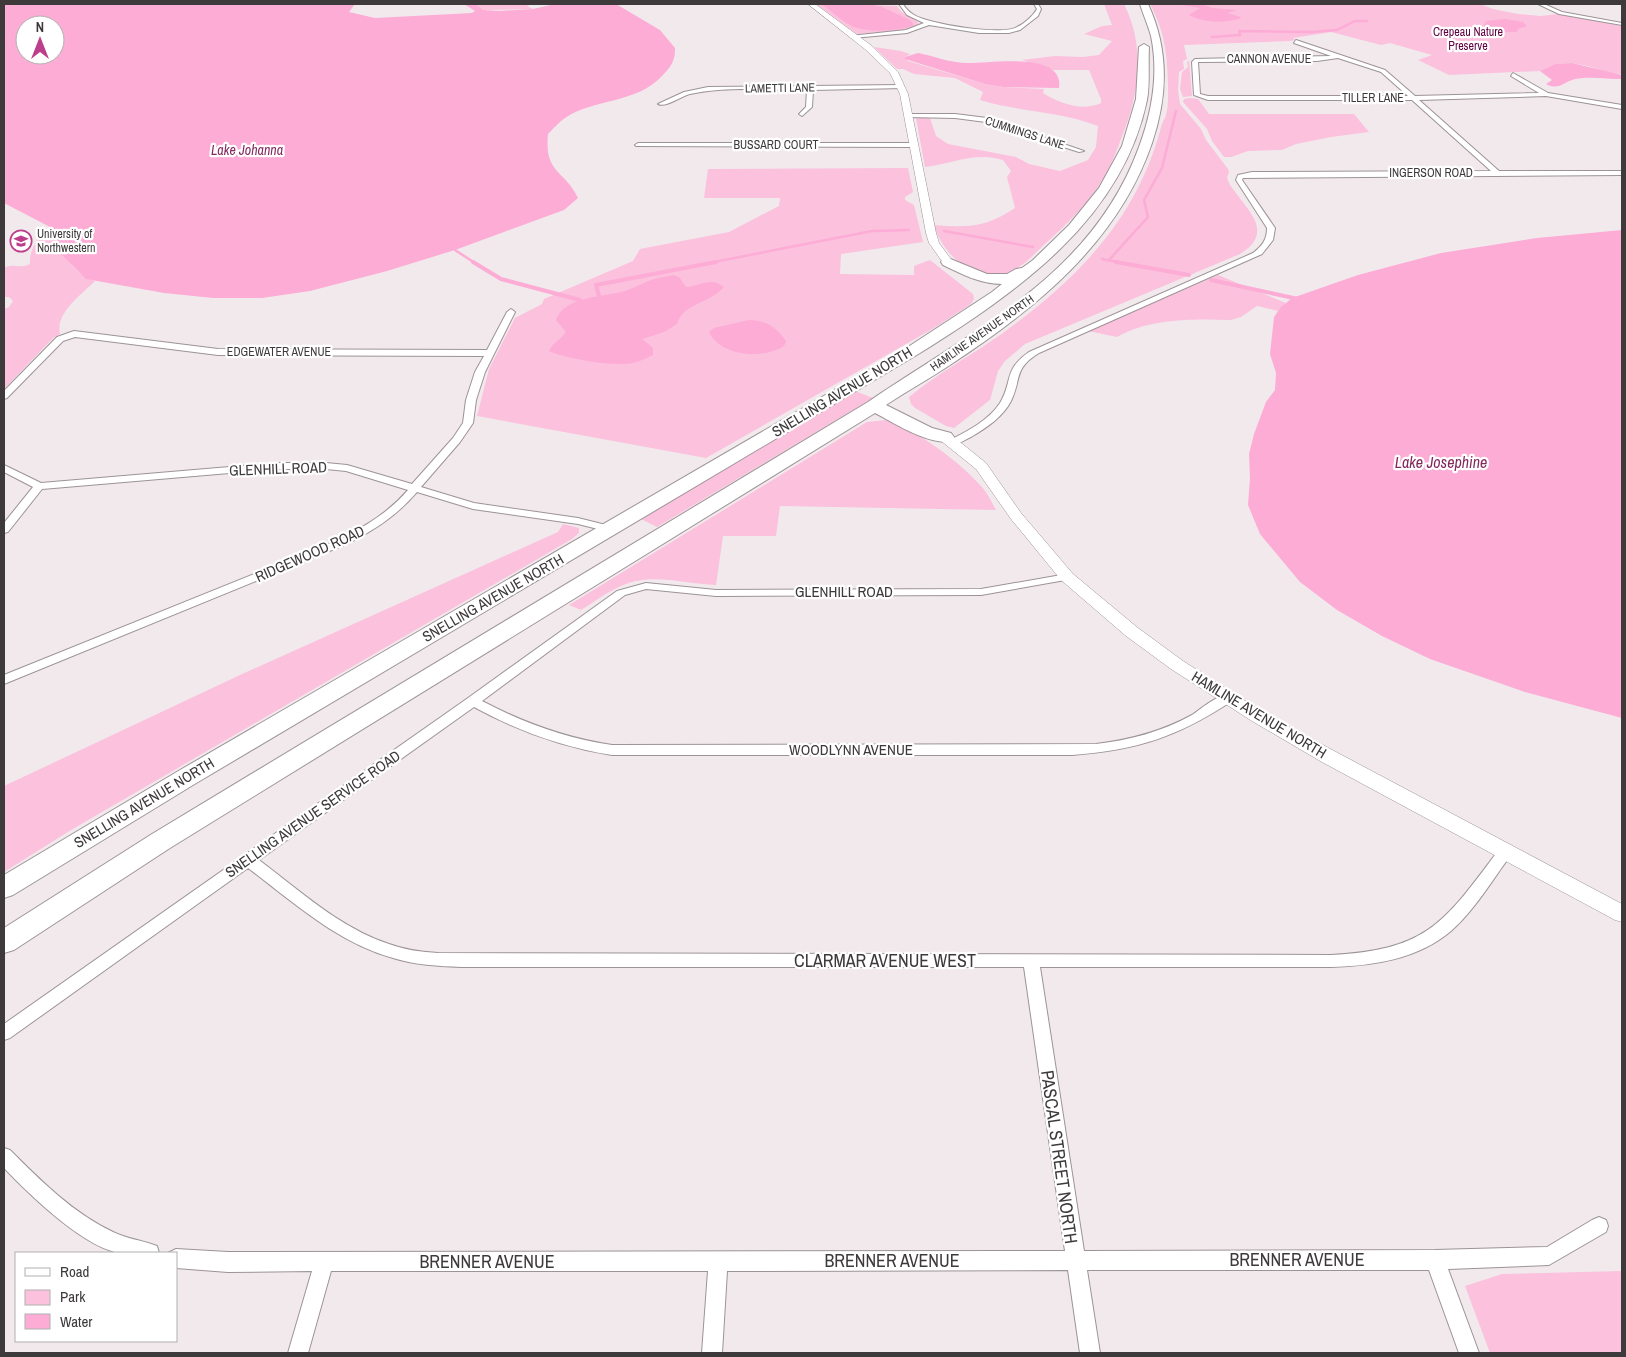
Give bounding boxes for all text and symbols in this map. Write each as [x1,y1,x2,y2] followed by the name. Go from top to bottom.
[15,15,65,65] north arrow
[36,18,44,36] text: N
[1433,24,1503,54] park label: Crepeau Nature Preserve
[1227,51,1311,67] street label: CANNON AVENUE
[745,79,815,97] street label: LAMETTI LANE
[1342,90,1404,106] street label: TILLER LANE
[983,113,1067,153] street label: CUMMINGS LANE
[733,137,819,153] street label: BUSSARD COURT
[211,141,283,159] water label: Lake Johanna
[1389,165,1473,181] street label: INGERSON ROAD
[37,226,96,256] place label: University of Northwestern
[9,229,33,253] school or university icon: University of Northwestern
[927,291,1037,375] street label: HAMLINE AVENUE NORTH
[768,341,916,442] street label: SNELLING AVENUE NORTH
[227,344,331,360] street label: EDGEWATER AVENUE
[1395,451,1487,473] water label: Lake Josephine
[229,456,327,481] street label: GLENHILL ROAD
[252,520,368,587] street label: RIDGEWOOD ROAD
[418,548,567,647] street label: SNELLING AVENUE NORTH
[795,581,893,602] street label: GLENHILL ROAD
[1188,666,1331,763] street label: HAMLINE AVENUE NORTH
[789,739,913,760] street label: WOODLYNN AVENUE
[221,745,405,882] street label: SNELLING AVENUE SERVICE ROAD
[70,752,218,853] street label: SNELLING AVENUE NORTH
[794,948,976,973] street label: CLARMAR AVENUE WEST
[1035,1069,1084,1245] street label: PASCAL STREET NORTH
[1229,1247,1365,1272] street label: BRENNER AVENUE
[824,1248,960,1273] street label: BRENNER AVENUE
[419,1249,555,1274] street label: BRENNER AVENUE
[15,1252,178,1342] legend
[60,1261,89,1282] text: Road
[60,1286,86,1307] text: Park
[60,1311,92,1332] text: Water

